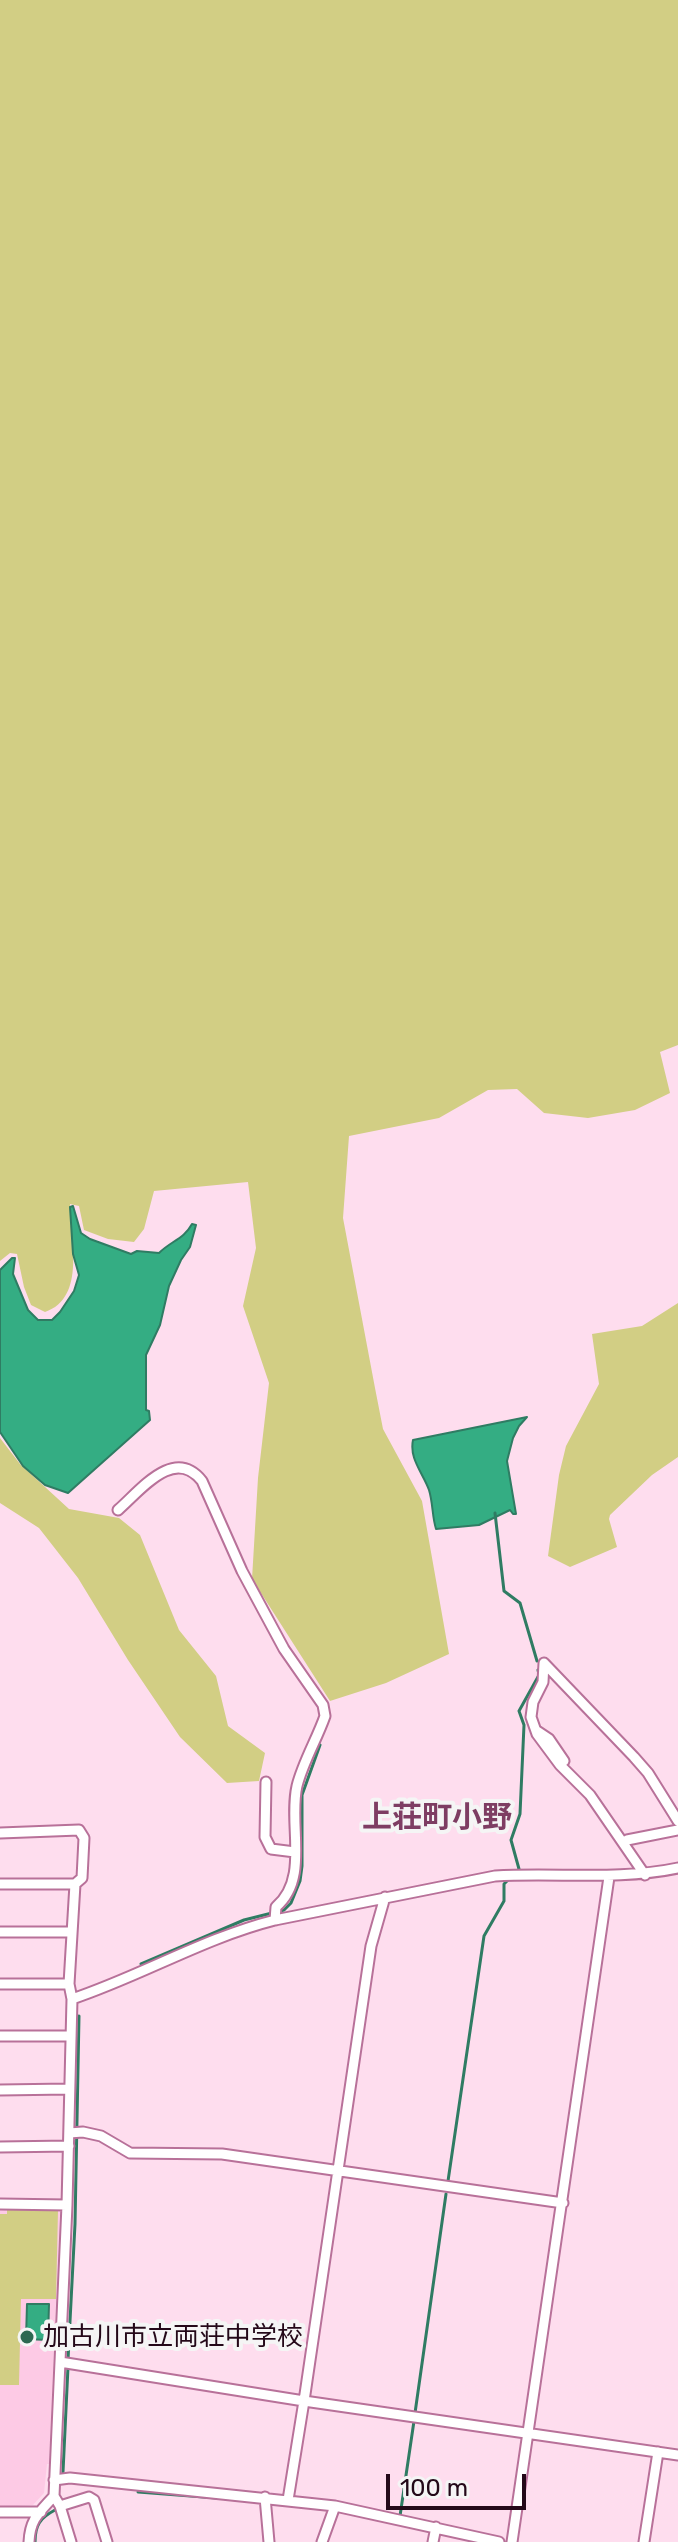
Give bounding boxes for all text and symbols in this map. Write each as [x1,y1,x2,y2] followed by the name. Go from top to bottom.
[362,1800,512,1836] district label: 上荘町小野
[43,2321,303,2353] place label: 加古川市立両荘中学校
[18,2328,36,2346] marker: 加古川市立両荘中学校
[390,2458,530,2508] scale bar
[400,2474,468,2502] text: 100 m

